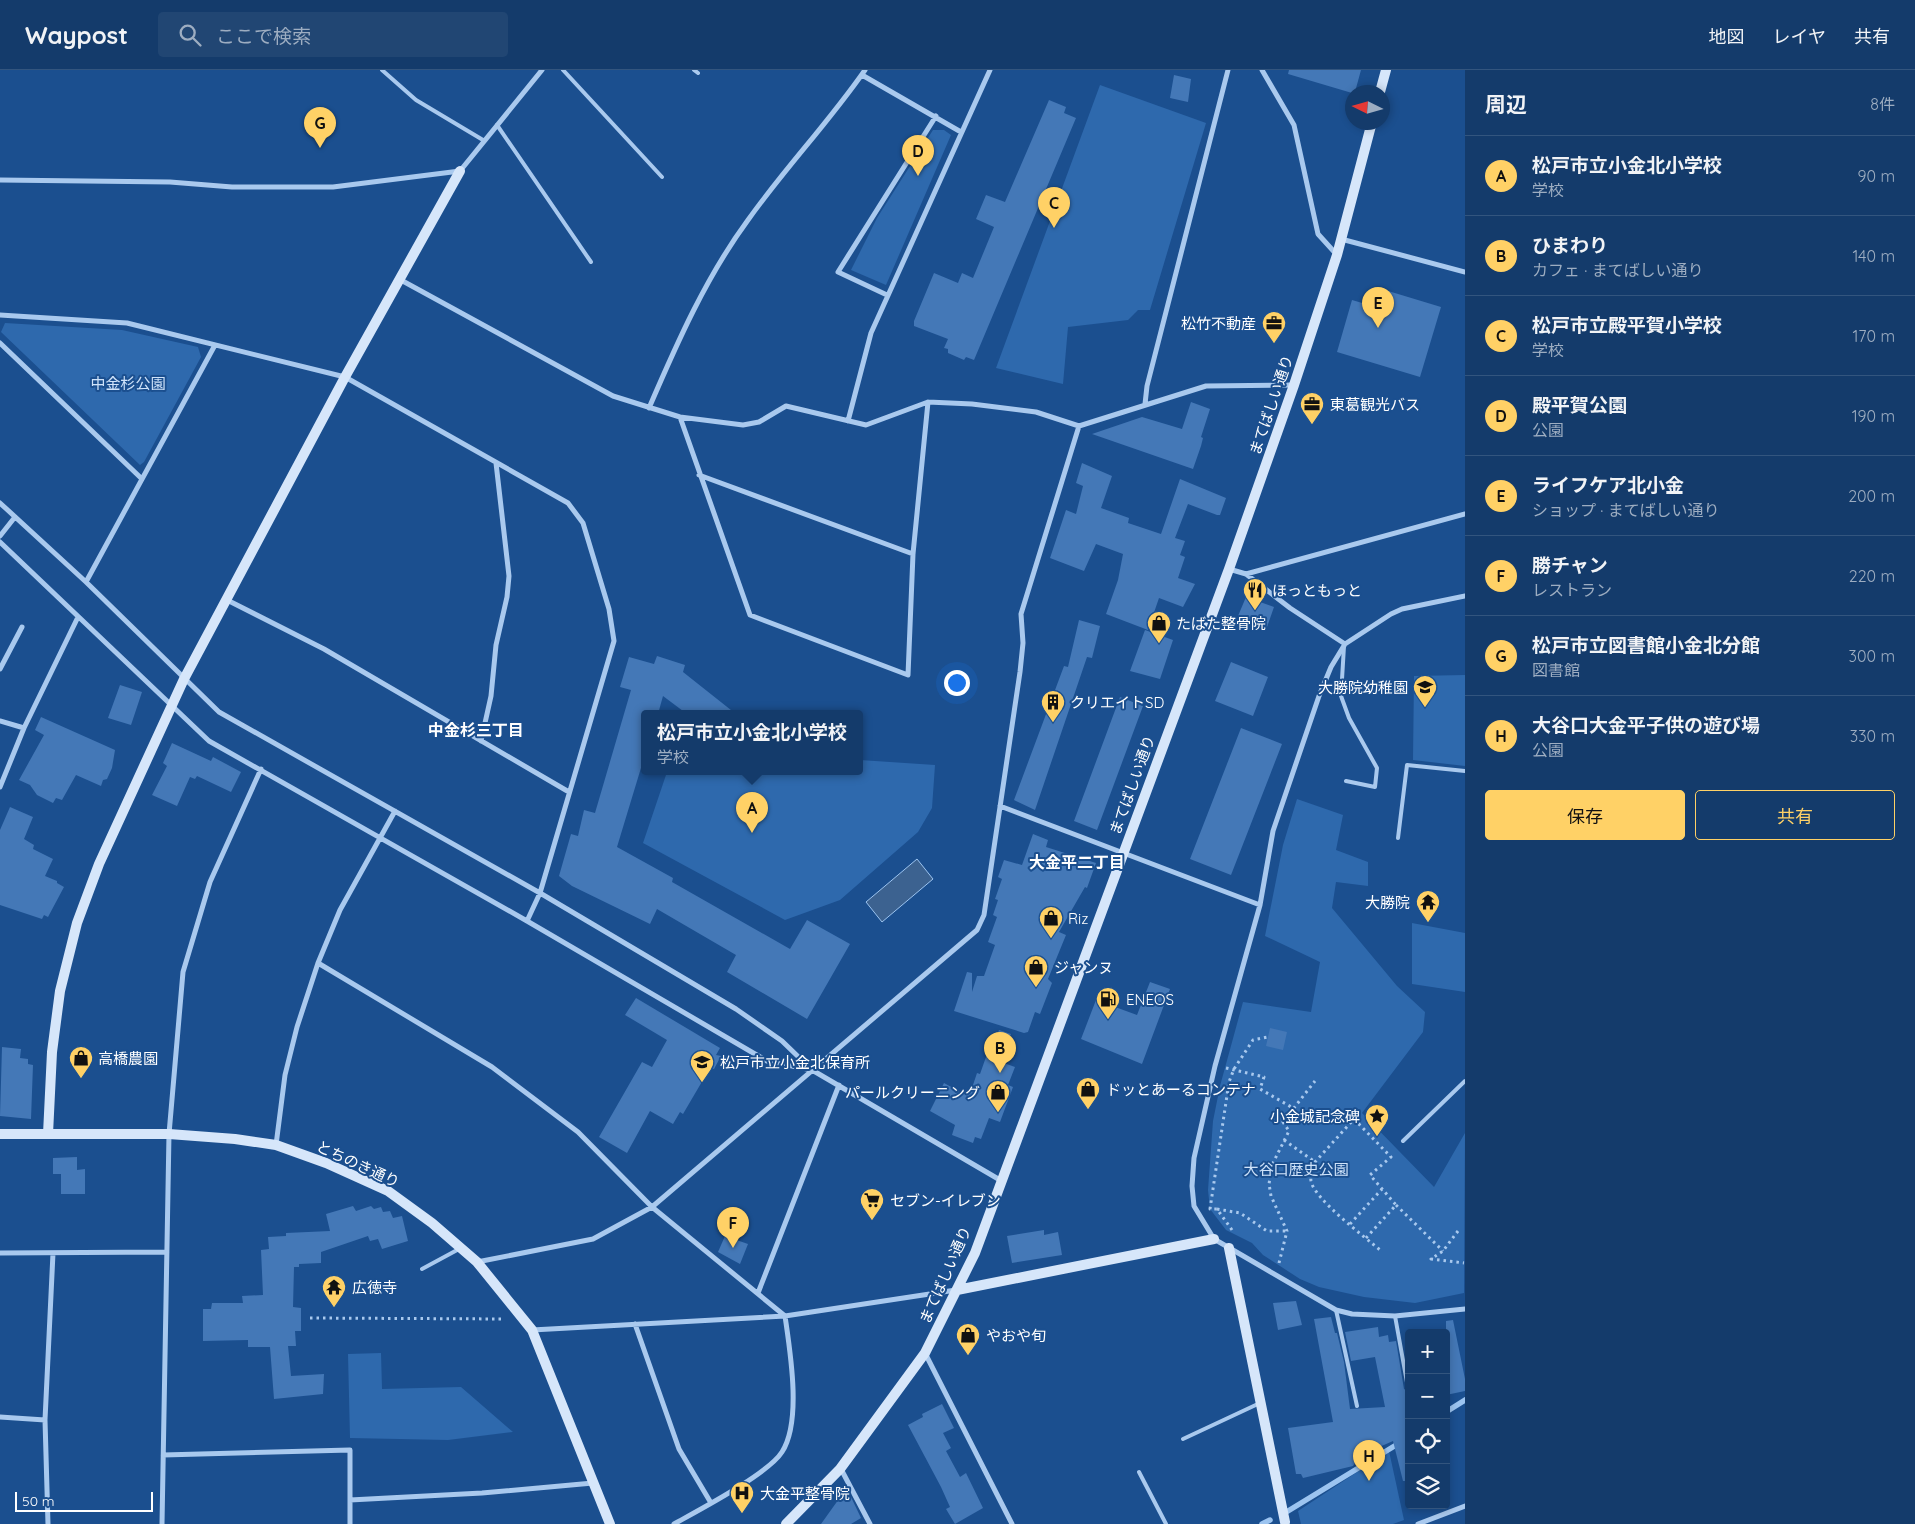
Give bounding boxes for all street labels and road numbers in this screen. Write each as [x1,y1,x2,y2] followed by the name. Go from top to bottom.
[1245,352,1297,458] street label: まてばしい通り
[1105,733,1159,837] street label: まてばしい通り
[313,1136,403,1192] street label: とちのき通り
[915,1223,975,1327] street label: まてばしい通り

